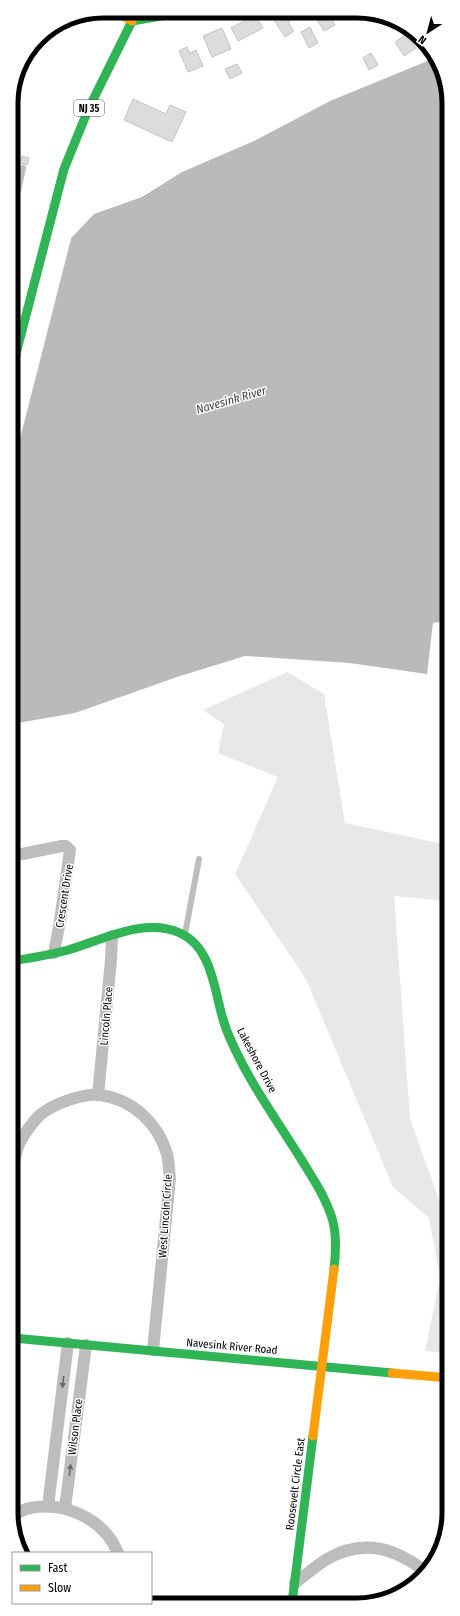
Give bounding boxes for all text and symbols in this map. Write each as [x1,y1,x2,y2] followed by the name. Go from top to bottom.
[408,12,448,52] north arrow
[416,32,429,47] text: N
[74,100,104,116] road number: NJ 35
[194,383,268,417] water label: Navesink River
[53,863,76,929] street label: Crescent Drive
[97,986,116,1046] street label: Lincoln Place
[234,1026,279,1095] street label: Lakeshore Drive
[156,1174,175,1259] street label: West Lincoln Circle
[186,1336,278,1357] street label: Navesink River Road
[60,1376,66,1388] one-way arrow
[66,1398,85,1456] street label: Wilson Place
[283,1437,308,1531] street label: Roosevelt Circle East
[67,1463,73,1476] one-way arrow
[12,1552,152,1604] legend
[48,1561,67,1575] text: Fast
[48,1581,71,1595] text: Slow

